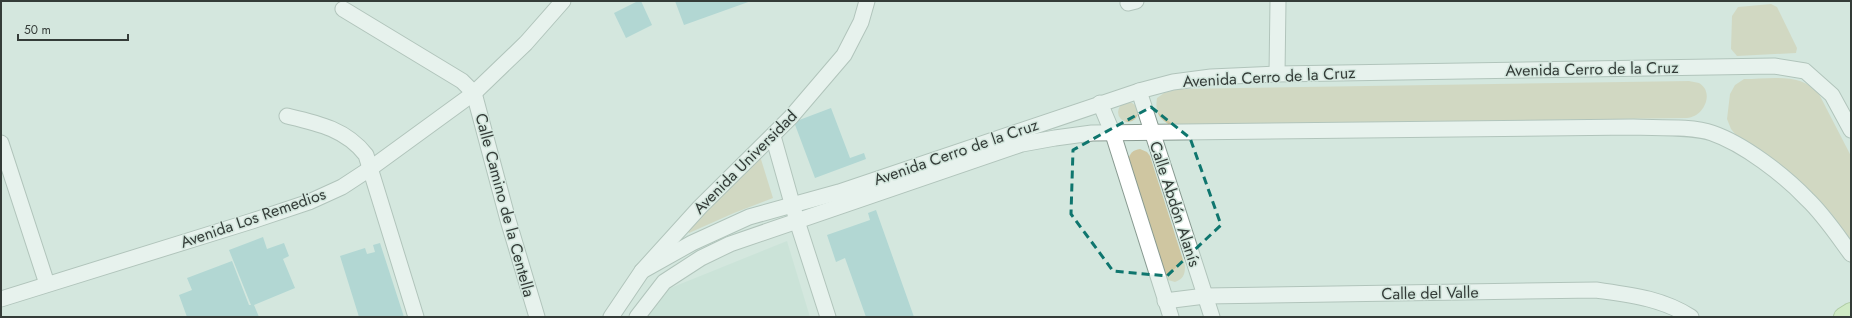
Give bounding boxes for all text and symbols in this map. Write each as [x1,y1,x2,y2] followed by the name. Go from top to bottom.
[18,16,128,42] scale bar
[24,21,51,39] text: 50 m
[1505,56,1679,82] street label: Avenida Cerro de la Cruz
[1182,61,1357,93] street label: Avenida Cerro de la Cruz
[688,105,802,219] street label: Avenida Universidad
[469,111,541,299] street label: Calle Camino de la Centella
[870,113,1042,191] street label: Avenida Cerro de la Cruz
[1144,138,1206,270] street label: Calle Abdón Alanís
[177,182,329,254] street label: Avenida Los Remedios
[1381,281,1479,305] street label: Calle del Valle

